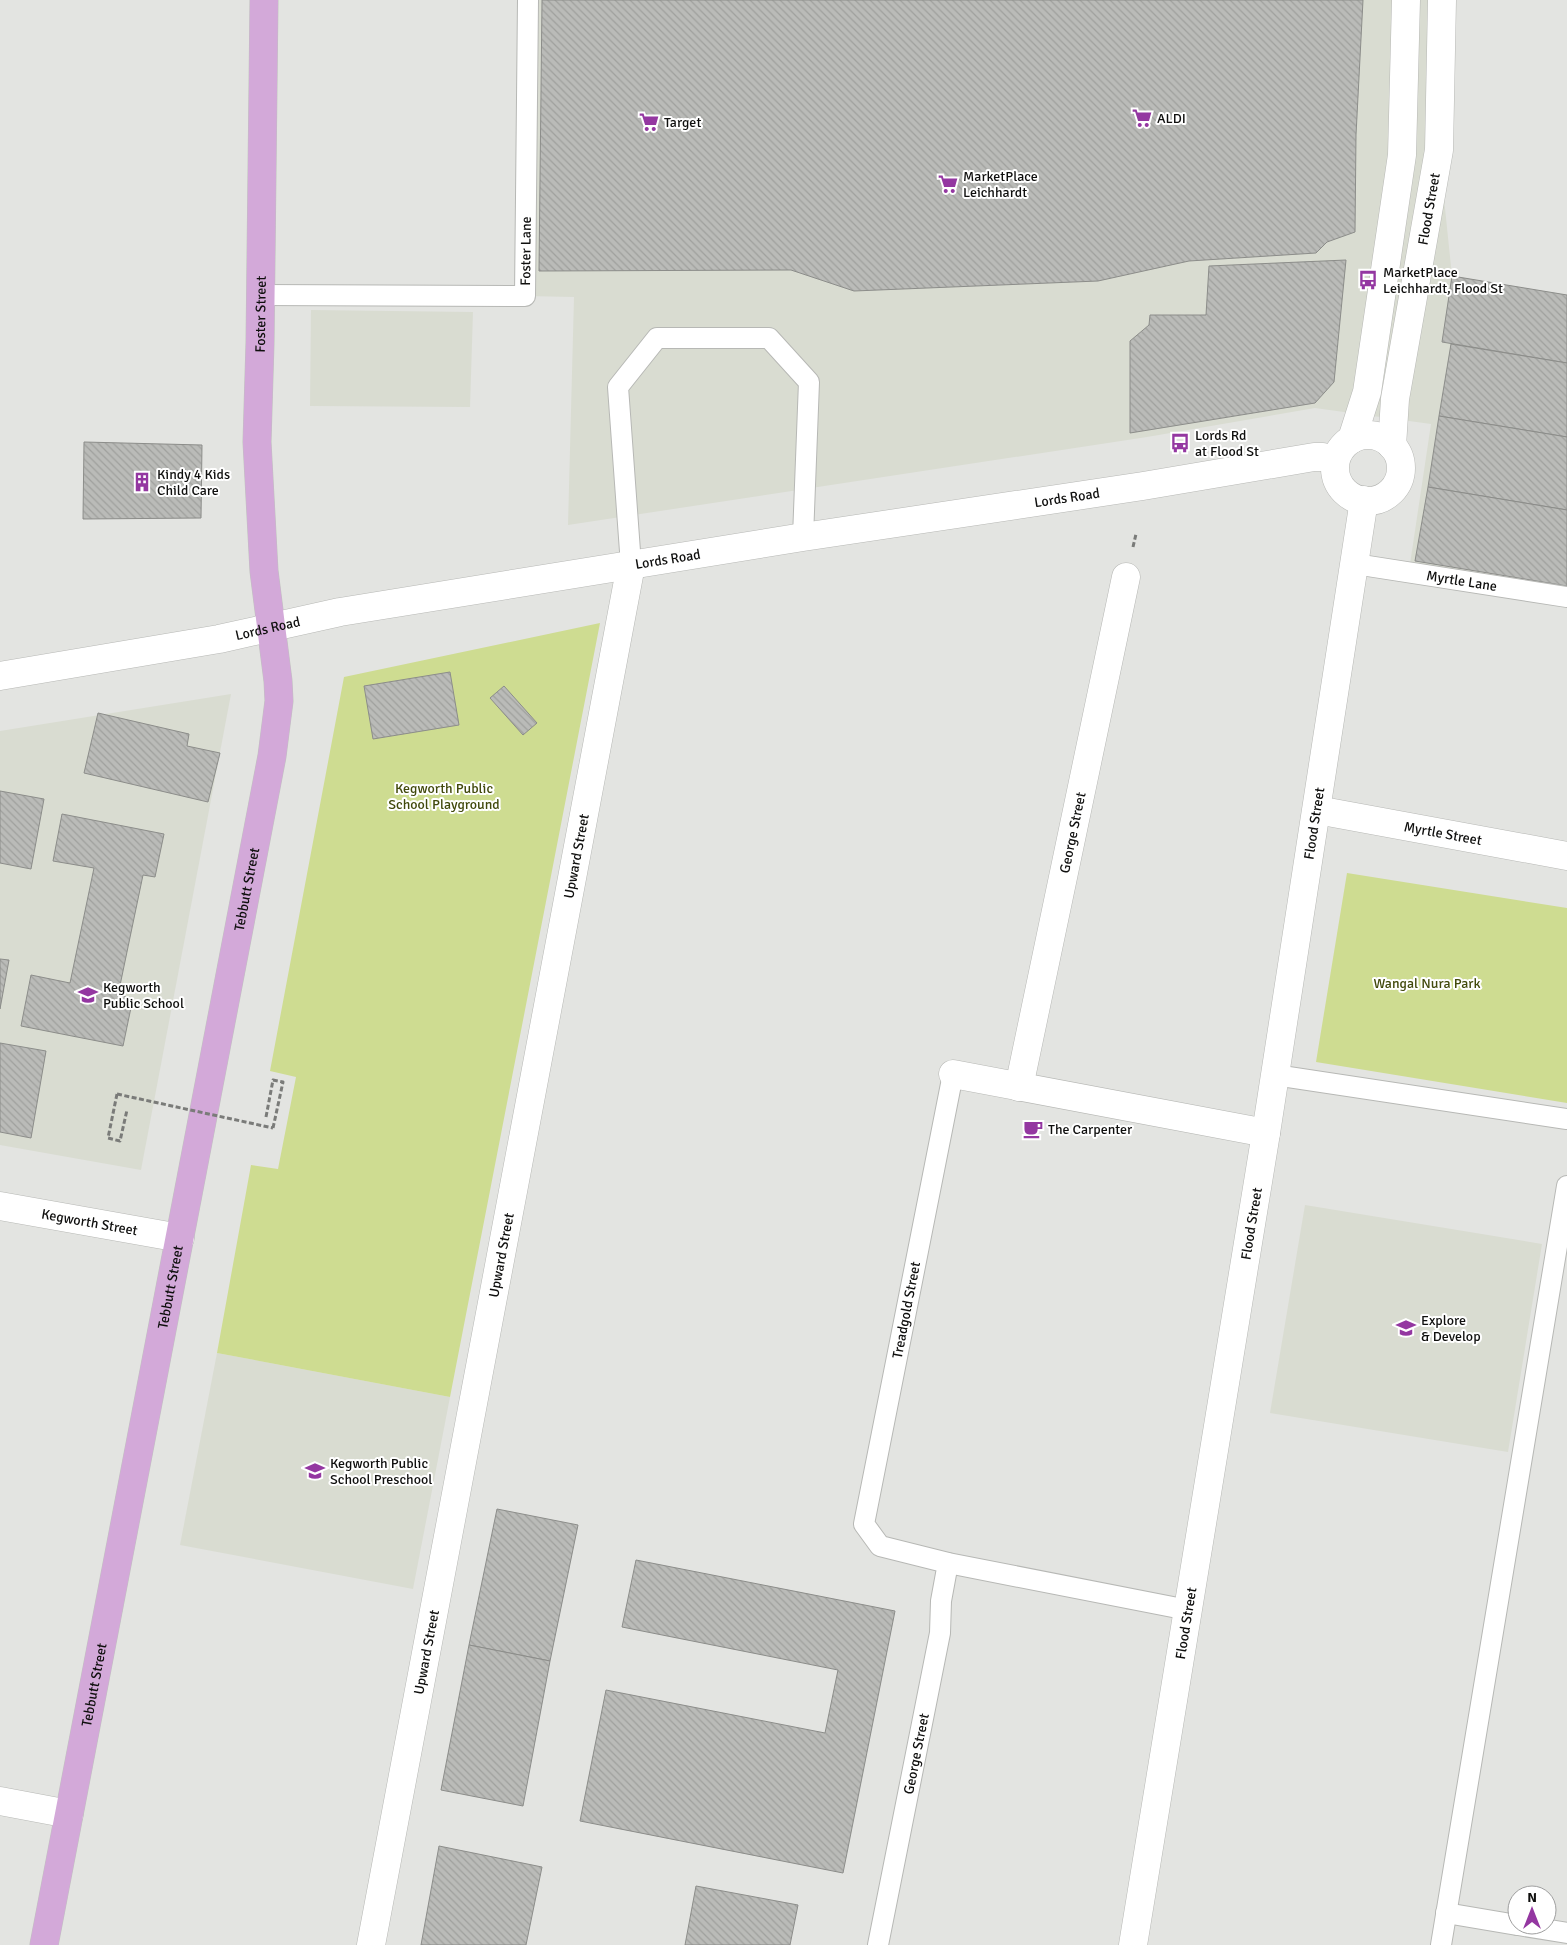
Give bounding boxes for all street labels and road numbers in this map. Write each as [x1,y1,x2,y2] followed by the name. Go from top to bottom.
[1414,172,1444,246] street label: Flood Street
[517,216,535,286] street label: Foster Lane
[252,276,270,353] street label: Foster Street
[1033,485,1101,511] street label: Lords Road
[634,546,702,573] street label: Lords Road
[1425,567,1498,595] street label: Myrtle Lane
[234,613,302,644] street label: Lords Road
[1300,786,1328,861] street label: Flood Street
[1056,790,1090,875] street label: George Street
[560,812,593,900] street label: Upward Street
[1402,818,1483,849] street label: Myrtle Street
[231,846,263,932] street label: Tebbutt Street
[1237,1186,1266,1261] street label: Flood Street
[40,1206,139,1239] street label: Kegworth Street
[485,1211,518,1299] street label: Upward Street
[154,1244,187,1330] street label: Tebbutt Street
[889,1260,924,1360] street label: Treadgold Street
[1172,1586,1200,1661] street label: Flood Street
[410,1608,443,1696] street label: Upward Street
[78,1642,111,1728] street label: Tebbutt Street
[900,1712,933,1796] street label: George Street

